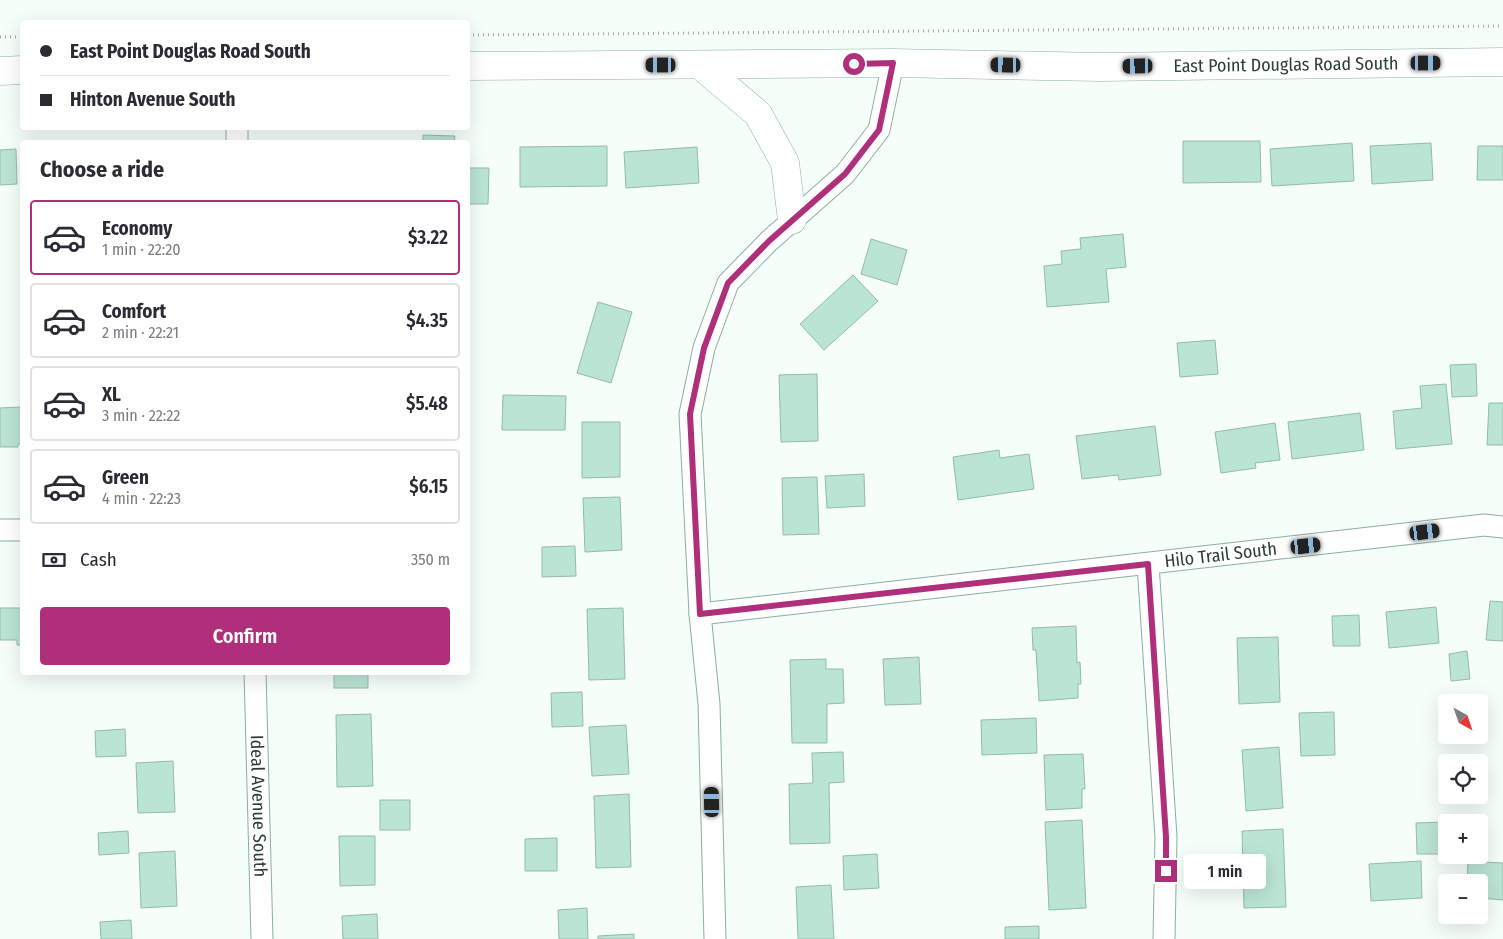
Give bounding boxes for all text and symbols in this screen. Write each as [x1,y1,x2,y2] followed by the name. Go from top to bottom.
[70,40,311,63] text: East Point Douglas Road South
[1173,52,1399,77] street label: East Point Douglas Road South
[843,53,865,75] route start
[1411,56,1441,71] car
[990,57,1021,73] car
[646,58,676,73] car
[1122,58,1153,74] car
[70,88,235,111] text: Hinton Avenue South
[40,156,164,183] text: Choose a ride
[42,215,87,260] icon: car
[102,217,172,240] text: Economy
[408,226,448,249] text: $3.22
[102,240,181,259] text: 1 min · 22:20
[42,298,87,343] icon: car
[102,300,166,323] text: Comfort
[406,309,448,332] text: $4.35
[102,323,179,342] text: 2 min · 22:21
[42,381,87,426] icon: car
[102,383,121,406] text: XL
[406,392,448,415] text: $5.48
[102,406,180,425] text: 3 min · 22:22
[42,464,87,509] icon: car
[102,466,149,489] text: Green
[409,475,448,498] text: $6.15
[102,489,181,508] text: 4 min · 22:23
[1409,523,1440,541] car
[1290,537,1321,555] car
[1163,538,1278,572] street label: Hilo Trail South
[40,546,68,574] icon: cash
[80,548,117,571] text: Cash
[411,550,450,569] text: 350 m
[40,607,450,665] button: Confirm
[1438,694,1488,744] north arrow
[1438,694,1488,924] map controls
[246,735,271,877] street label: Ideal Avenue South
[1438,754,1488,804] button: locate
[704,787,719,817] car
[1438,814,1488,864] button: +
[1184,854,1266,888] callout: 1 min
[1155,860,1177,882] route end
[1208,862,1242,881] text: 1 min
[1438,874,1488,924] button: −

